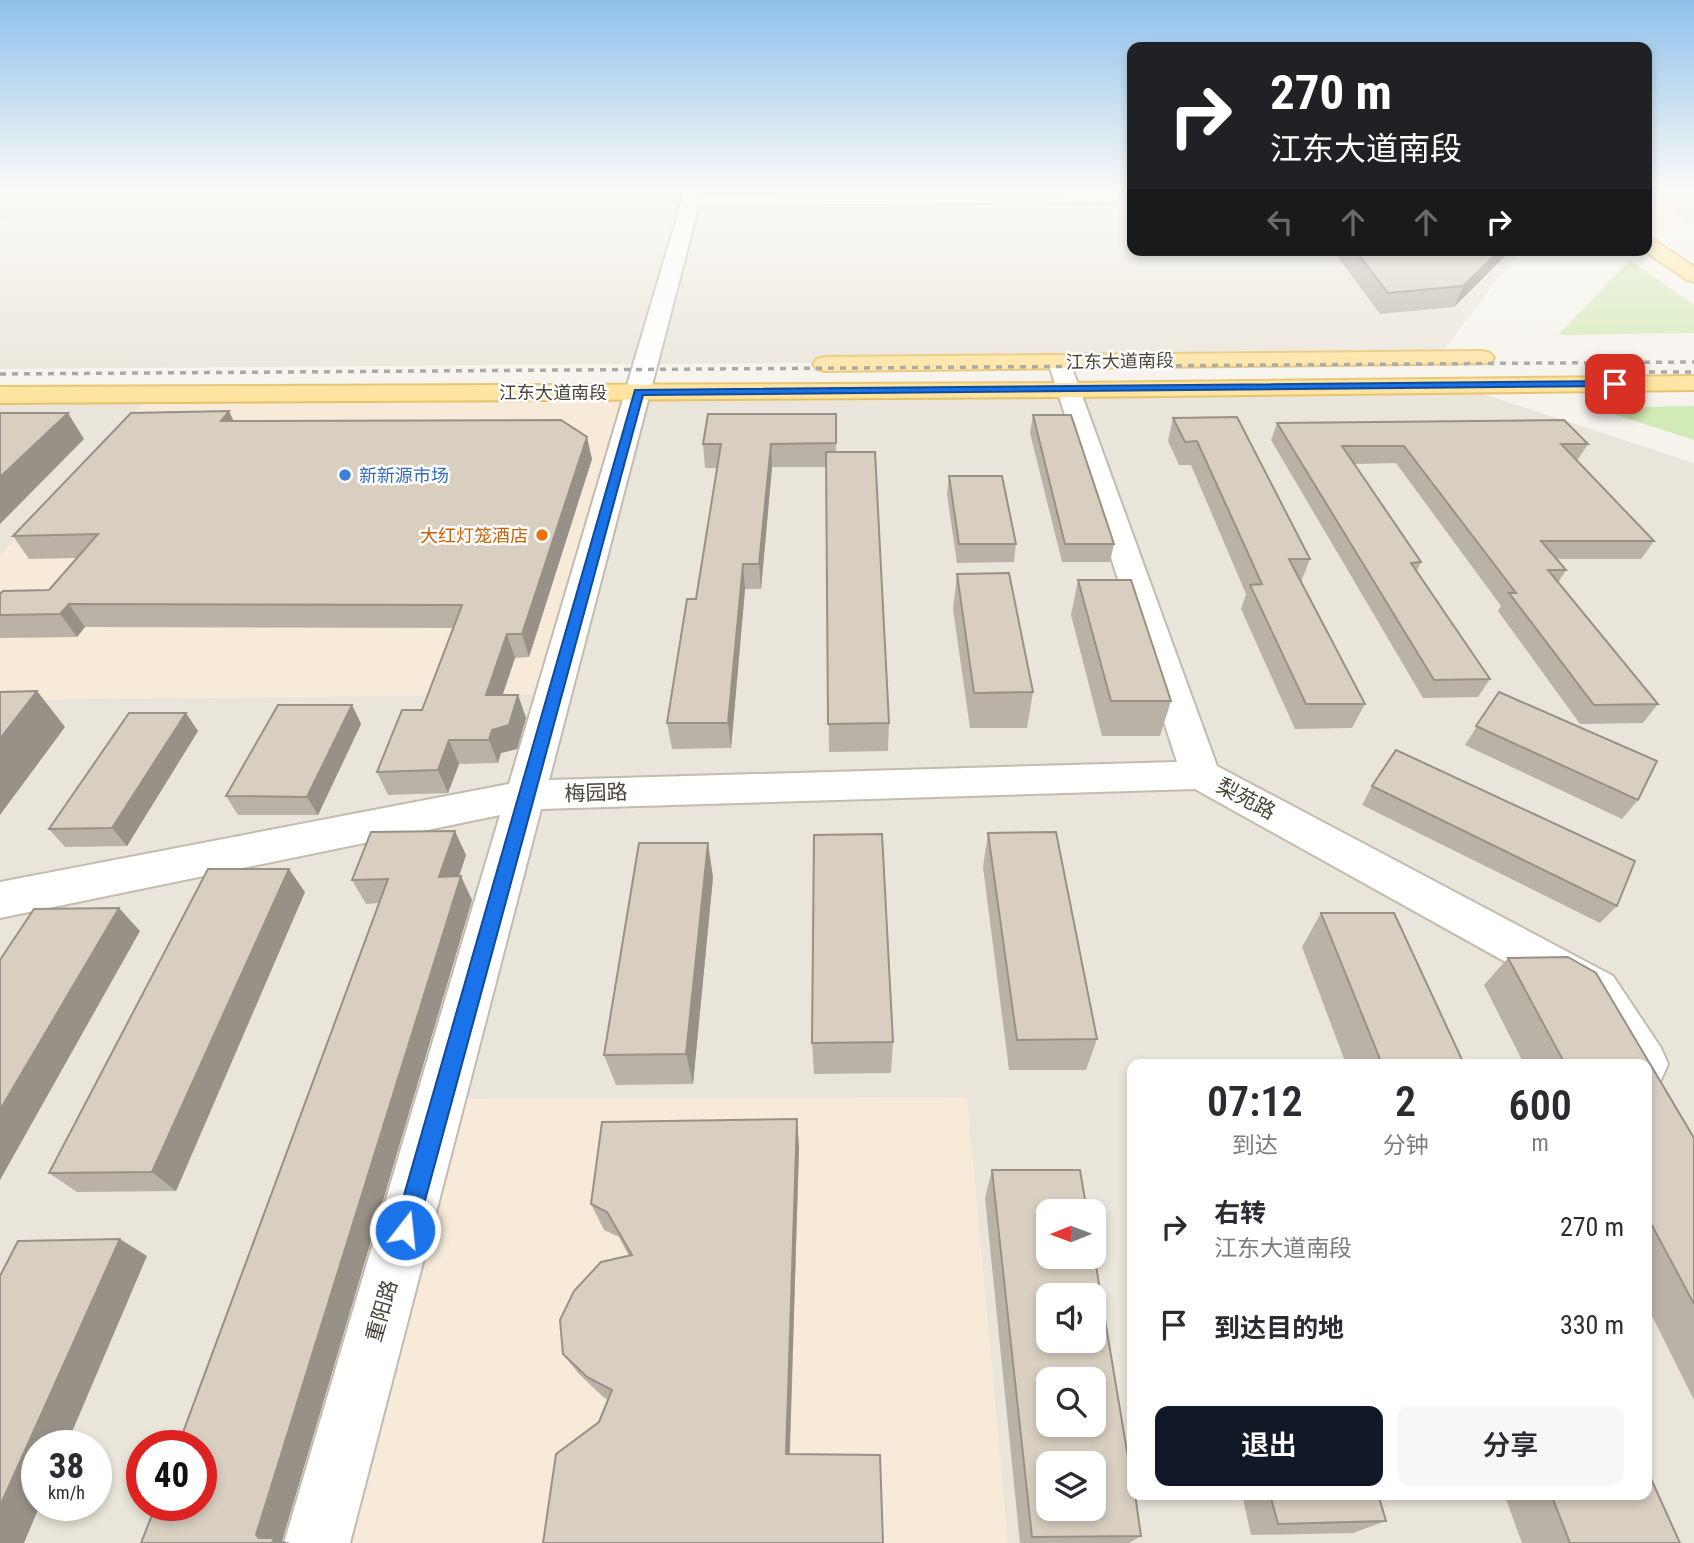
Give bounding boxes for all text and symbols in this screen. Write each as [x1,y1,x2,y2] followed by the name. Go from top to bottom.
[1270,64,1392,121] text: 270 m
[1155,70,1246,161] icon: right
[1270,130,1462,168] text: 江东大道南段
[1261,203,1299,241] icon: left
[1334,203,1372,241] icon: ahead
[1407,203,1445,241] icon: ahead
[1480,203,1518,241] icon: right
[1066,350,1174,372] street label: 江东大道南段
[1585,354,1645,414] pin
[1596,365,1634,403] icon: arrive
[499,382,607,403] street label: 江东大道南段
[359,465,449,486] place label: 新新源市场
[337,467,353,483] marker: 新新源市场
[420,525,528,546] place label: 大红灯笼酒店
[534,527,550,543] marker: 大红灯笼酒店
[1213,774,1279,824] street label: 梨苑路
[564,780,628,806] street label: 梅园路
[1207,1077,1303,1126] text: 07:12
[1395,1077,1416,1126] text: 2
[1509,1081,1572,1130] text: 600
[1532,1130,1549,1157] text: m
[1232,1132,1278,1159] text: 到达
[1383,1132,1429,1159] text: 分钟
[368,1193,442,1267] position arrow
[1214,1198,1266,1228] text: 右转
[1036,1199,1106,1269] north arrow
[1036,1199,1106,1521] map controls
[1155,1208,1193,1246] icon: right
[1560,1212,1624,1242] text: 270 m
[1214,1235,1352,1262] text: 江东大道南段
[362,1277,402,1345] street label: 重阳路
[1036,1283,1106,1353] button: sound
[1155,1306,1193,1344] icon: arrive
[1560,1310,1624,1340] text: 330 m
[1214,1313,1344,1343] text: 到达目的地
[1036,1367,1106,1437] button: search
[1155,1406,1383,1486] button: 退出
[1397,1406,1624,1486] button: 分享
[126,1430,217,1521] speed limit sign: 40
[49,1446,84,1487] text: 38
[1036,1451,1106,1521] button: layers
[48,1482,85,1503] text: km/h

